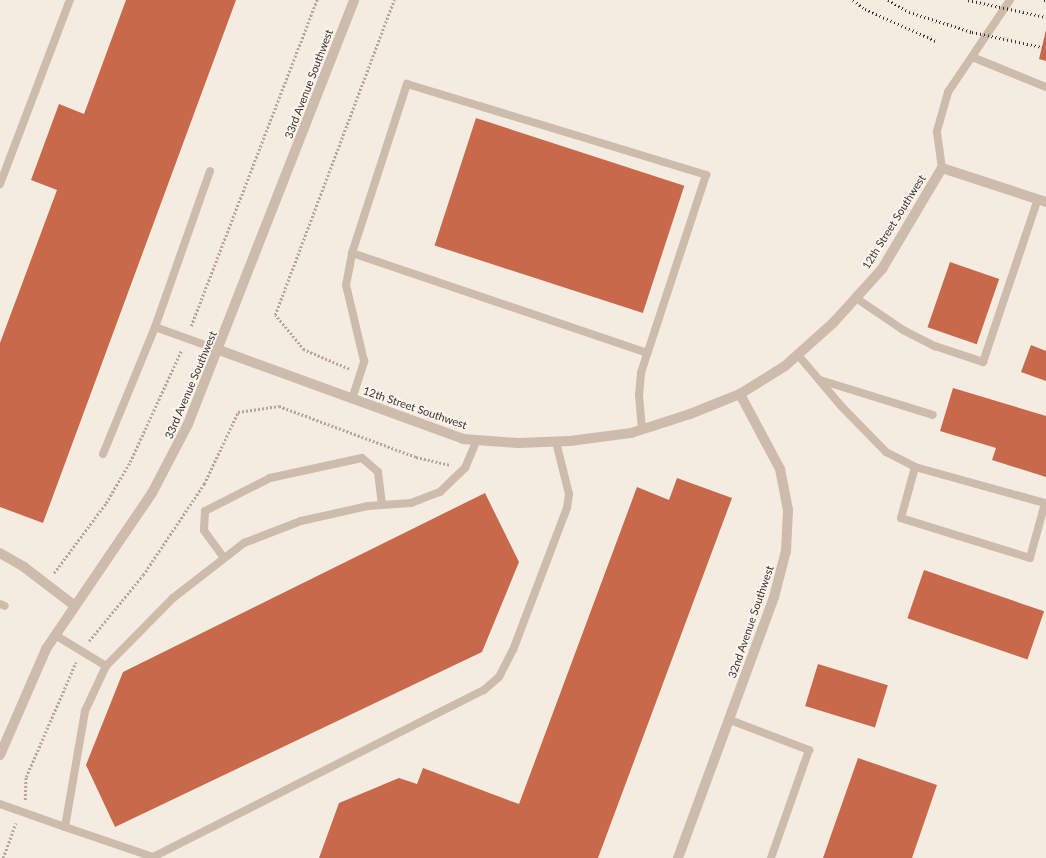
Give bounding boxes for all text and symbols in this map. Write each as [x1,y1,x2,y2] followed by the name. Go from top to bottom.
[282,27,336,141] street label: 33rd Avenue Southwest
[860,172,928,272] street label: 12th Street Southwest
[162,329,220,441] street label: 33rd Avenue Southwest
[361,384,469,432] street label: 12th Street Southwest
[725,564,777,680] street label: 32nd Avenue Southwest

